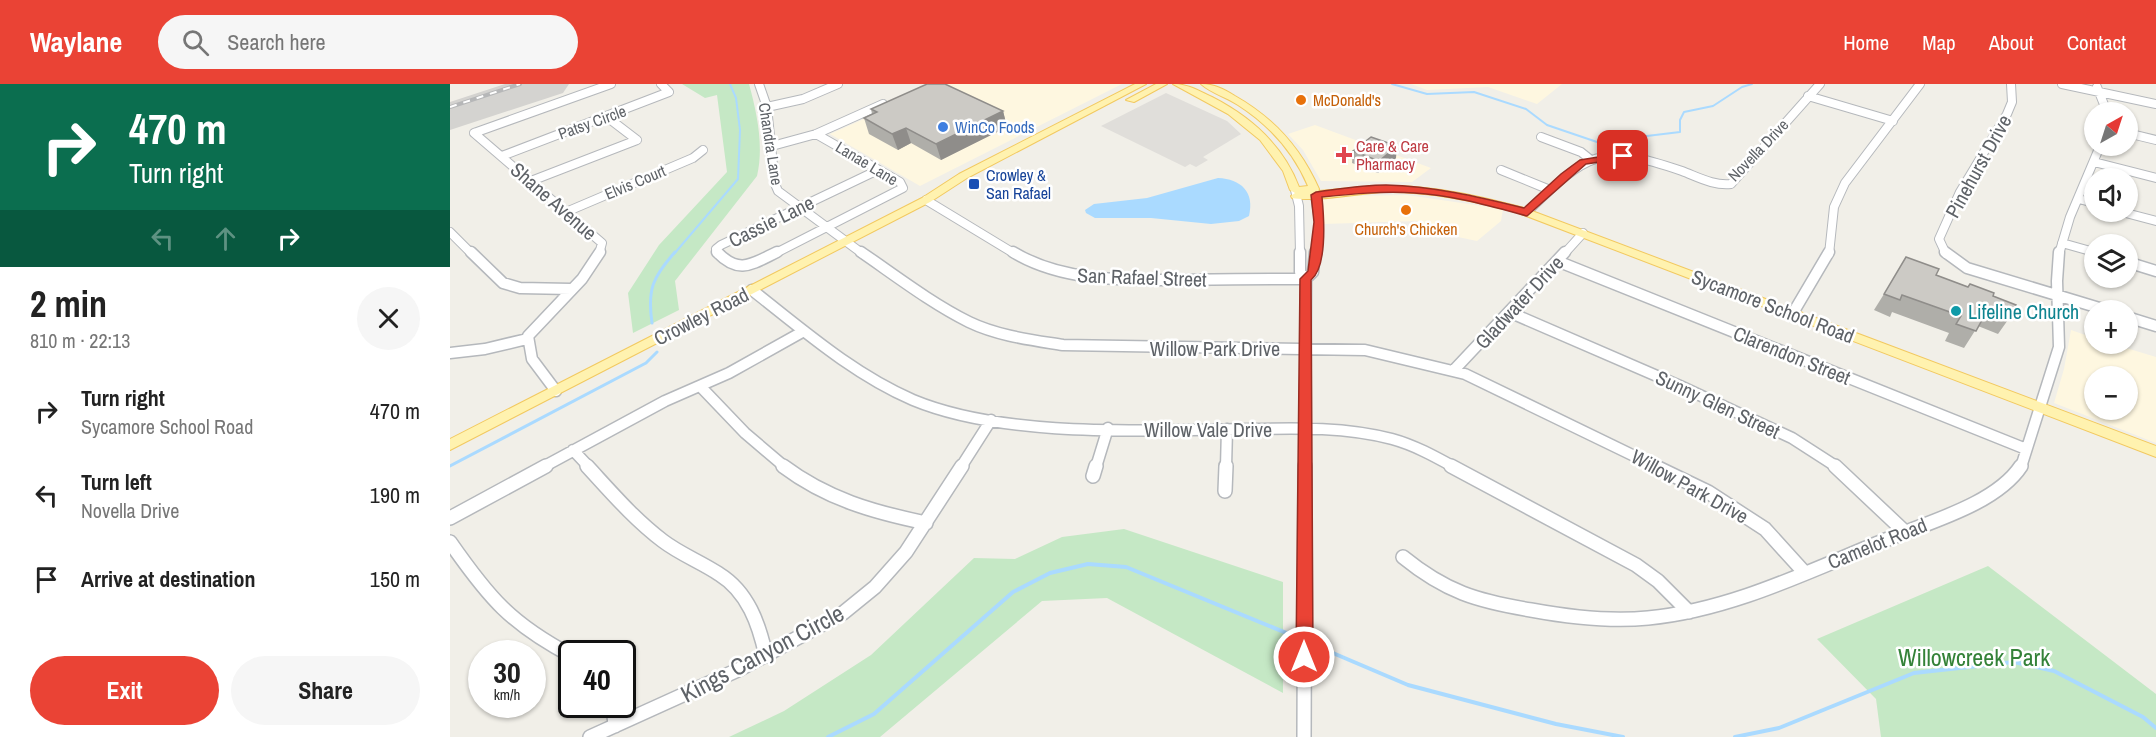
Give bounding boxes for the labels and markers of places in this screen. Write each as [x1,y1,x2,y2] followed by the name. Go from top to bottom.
[1313,89,1381,111] place label: McDonald's
[1294,93,1308,107] marker: McDonald's
[955,116,1035,138] place label: WinCo Foods
[936,120,950,134] marker: WinCo Foods
[1597,130,1648,181] pin
[1356,135,1429,175] place label: Care & Care Pharmacy
[1337,148,1351,162] marker: Care & Care Pharmacy
[986,164,1051,204] place label: Crowley & San Rafael
[967,177,981,191] marker: Crowley & San Rafael
[1399,203,1413,217] marker: Church's Chicken
[1354,218,1458,240] place label: Church's Chicken
[1968,298,2079,325] place label: Lifeline Church
[1949,304,1963,318] marker: Lifeline Church

